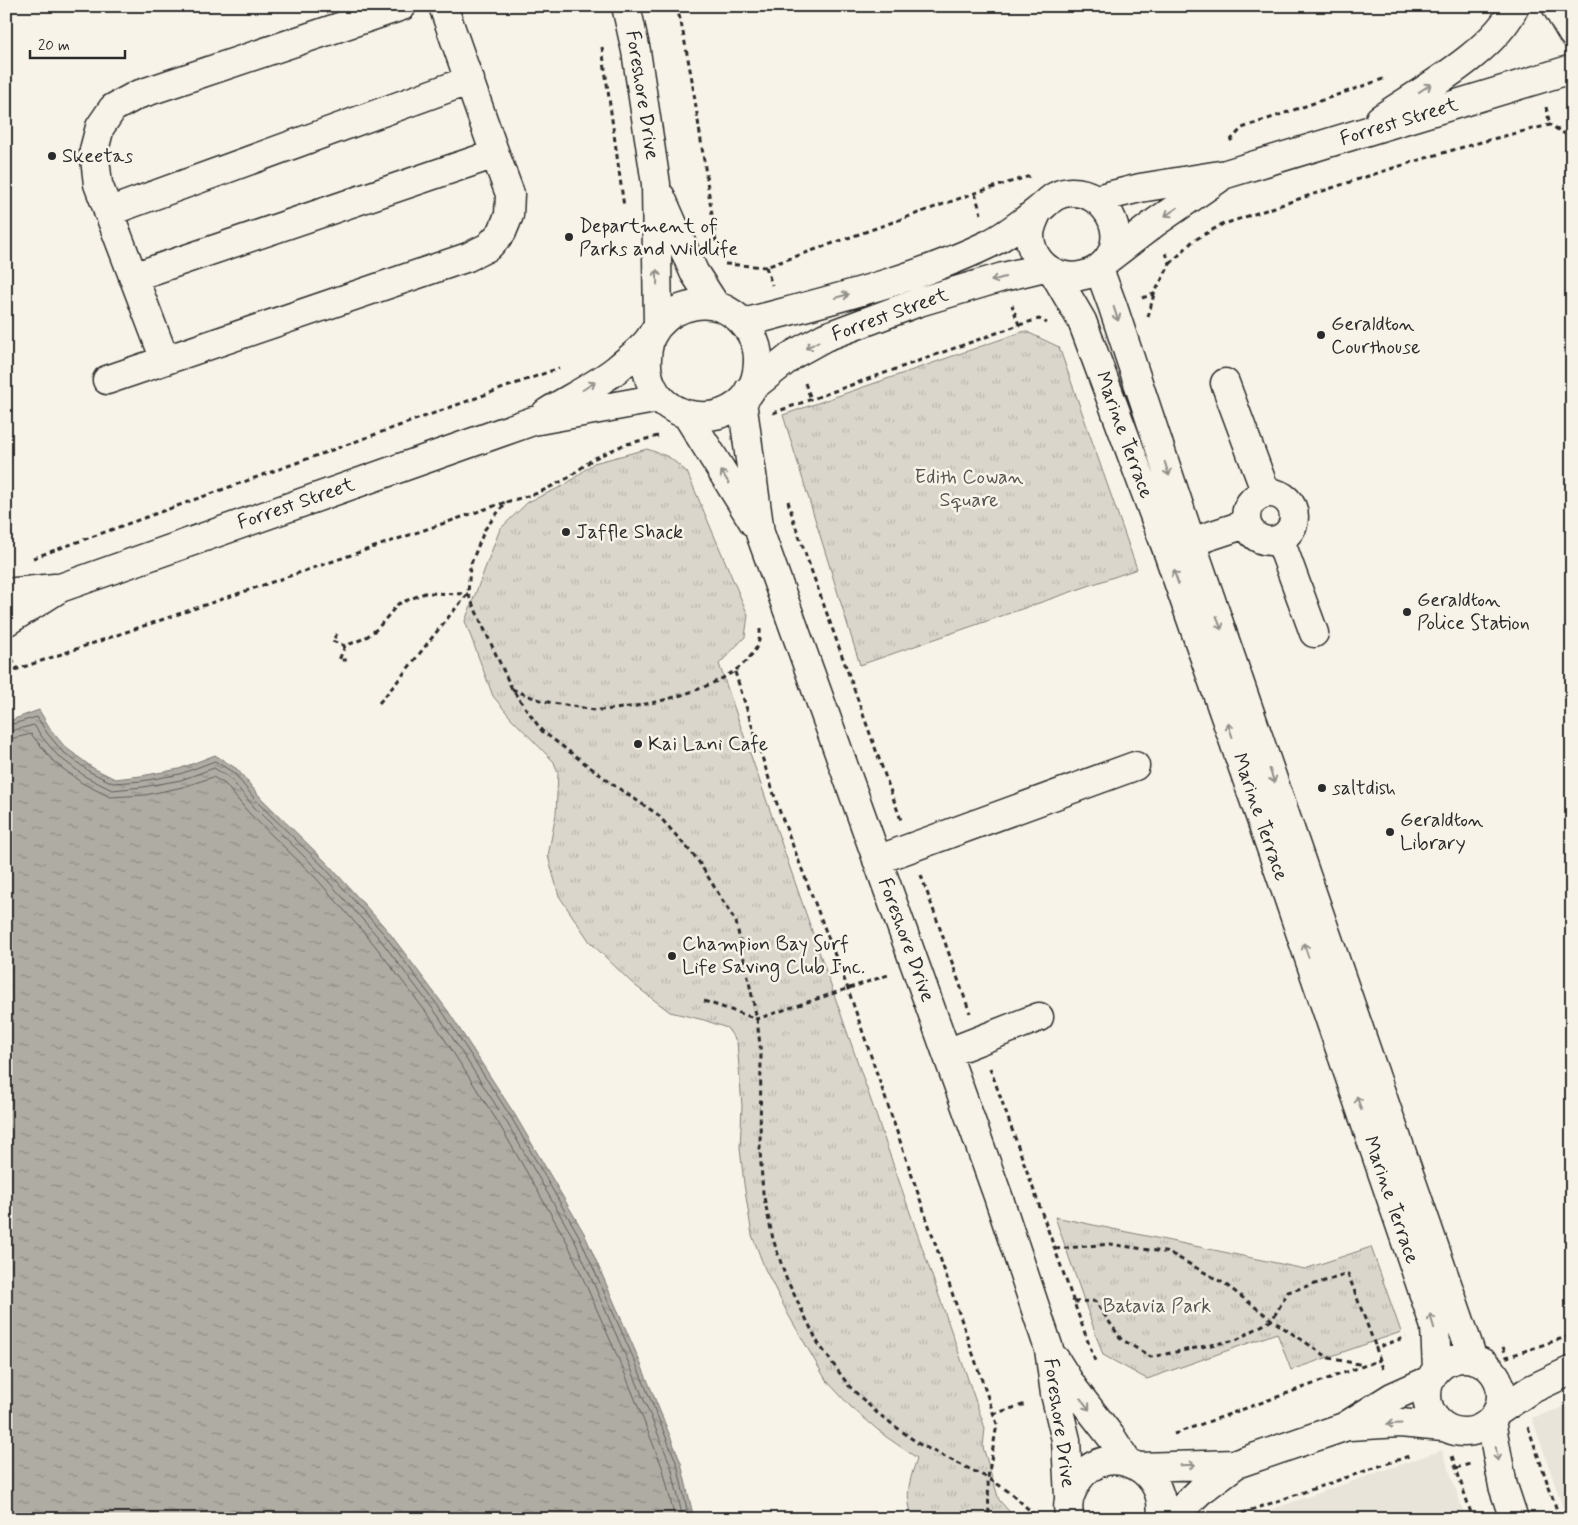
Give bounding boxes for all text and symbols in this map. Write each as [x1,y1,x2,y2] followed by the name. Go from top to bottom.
[30,28,125,60] scale bar
[618,29,666,162] street label: Foreshore Drive
[38,36,70,56] text: 20 m
[1418,83,1432,93] one-way arrow
[1337,91,1462,153] street label: Forrest Street
[62,143,133,170] place label: Skeetas
[46,150,58,162] marker: Skeetas
[1164,207,1178,217] one-way arrow
[579,213,738,263] place label: Department of Parks and Wildlife
[563,231,575,243] marker: Department of Parks and Wildlife
[653,269,662,285] one-way arrow
[990,275,1006,284] one-way arrow
[828,281,952,349] street label: Forrest Street
[833,291,849,301] one-way arrow
[1112,306,1121,322] one-way arrow
[1331,311,1421,361] place label: Geraldton Courthouse
[1315,329,1327,341] marker: Geraldton Courthouse
[805,340,819,350] one-way arrow
[1088,368,1160,502] street label: Marine Terrace
[582,381,596,391] one-way arrow
[1163,460,1172,476] one-way arrow
[915,464,1024,514] park label: Edith Cowan Square
[720,470,730,484] one-way arrow
[234,471,358,537] street label: Forrest Street
[576,519,683,546] place label: Jaffle Shack
[560,526,572,538] marker: Jaffle Shack
[1171,569,1180,585] one-way arrow
[1417,587,1530,637] place label: Geraldton Police Station
[1401,606,1413,618] marker: Geraldton Police Station
[1215,614,1224,630] one-way arrow
[1225,723,1234,738] one-way arrow
[648,731,768,758] place label: Kai Lani Cafe
[632,738,644,750] marker: Kai Lani Cafe
[1226,750,1294,884] street label: Marine Terrace
[1268,768,1277,784] one-way arrow
[1332,775,1396,802] place label: saltdish
[1316,782,1328,794] marker: saltdish
[1400,807,1484,857] place label: Geraldton Library
[1384,826,1396,838] marker: Geraldton Library
[871,874,941,1006] street label: Foreshore Drive
[682,931,865,982] place label: Champion Bay Surf Life Saving Club Inc.
[1301,942,1310,958] one-way arrow
[666,950,678,962] marker: Champion Bay Surf Life Saving Club Inc.
[1353,1096,1363,1112] one-way arrow
[1357,1133,1425,1267] street label: Marine Terrace
[1103,1293,1211,1320] park label: Batavia Park
[1427,1313,1437,1329] one-way arrow
[1037,1357,1081,1490] street label: Foreshore Drive
[1080,1397,1091,1410] one-way arrow
[1386,1419,1402,1428] one-way arrow
[1493,1445,1502,1461] one-way arrow
[1180,1460,1196,1469] one-way arrow

